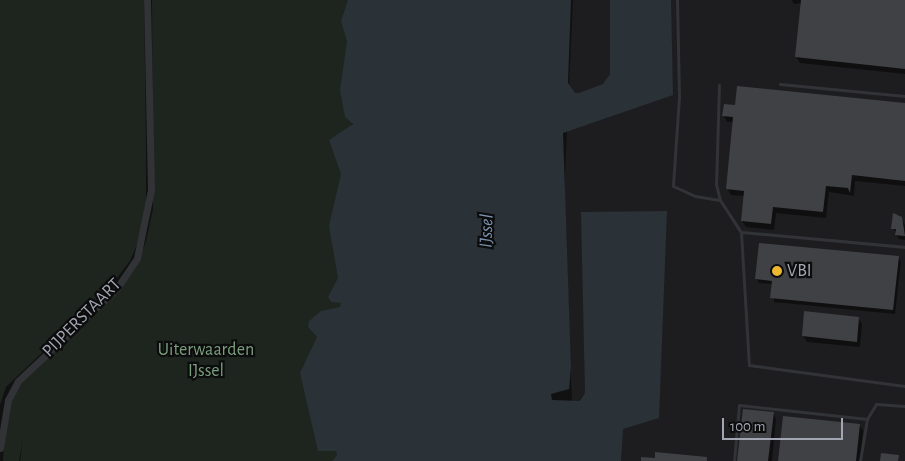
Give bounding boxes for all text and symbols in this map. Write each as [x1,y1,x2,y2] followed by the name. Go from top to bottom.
[475,214,499,248] water label: IJssel
[787,260,812,282] place label: VBI
[771,265,783,277] marker: VBI
[38,274,126,362] street label: PIJPERSTAART
[158,340,254,382] park label: Uiterwaarden IJssel
[725,408,846,440] scale bar
[730,419,765,434] text: 100 m

